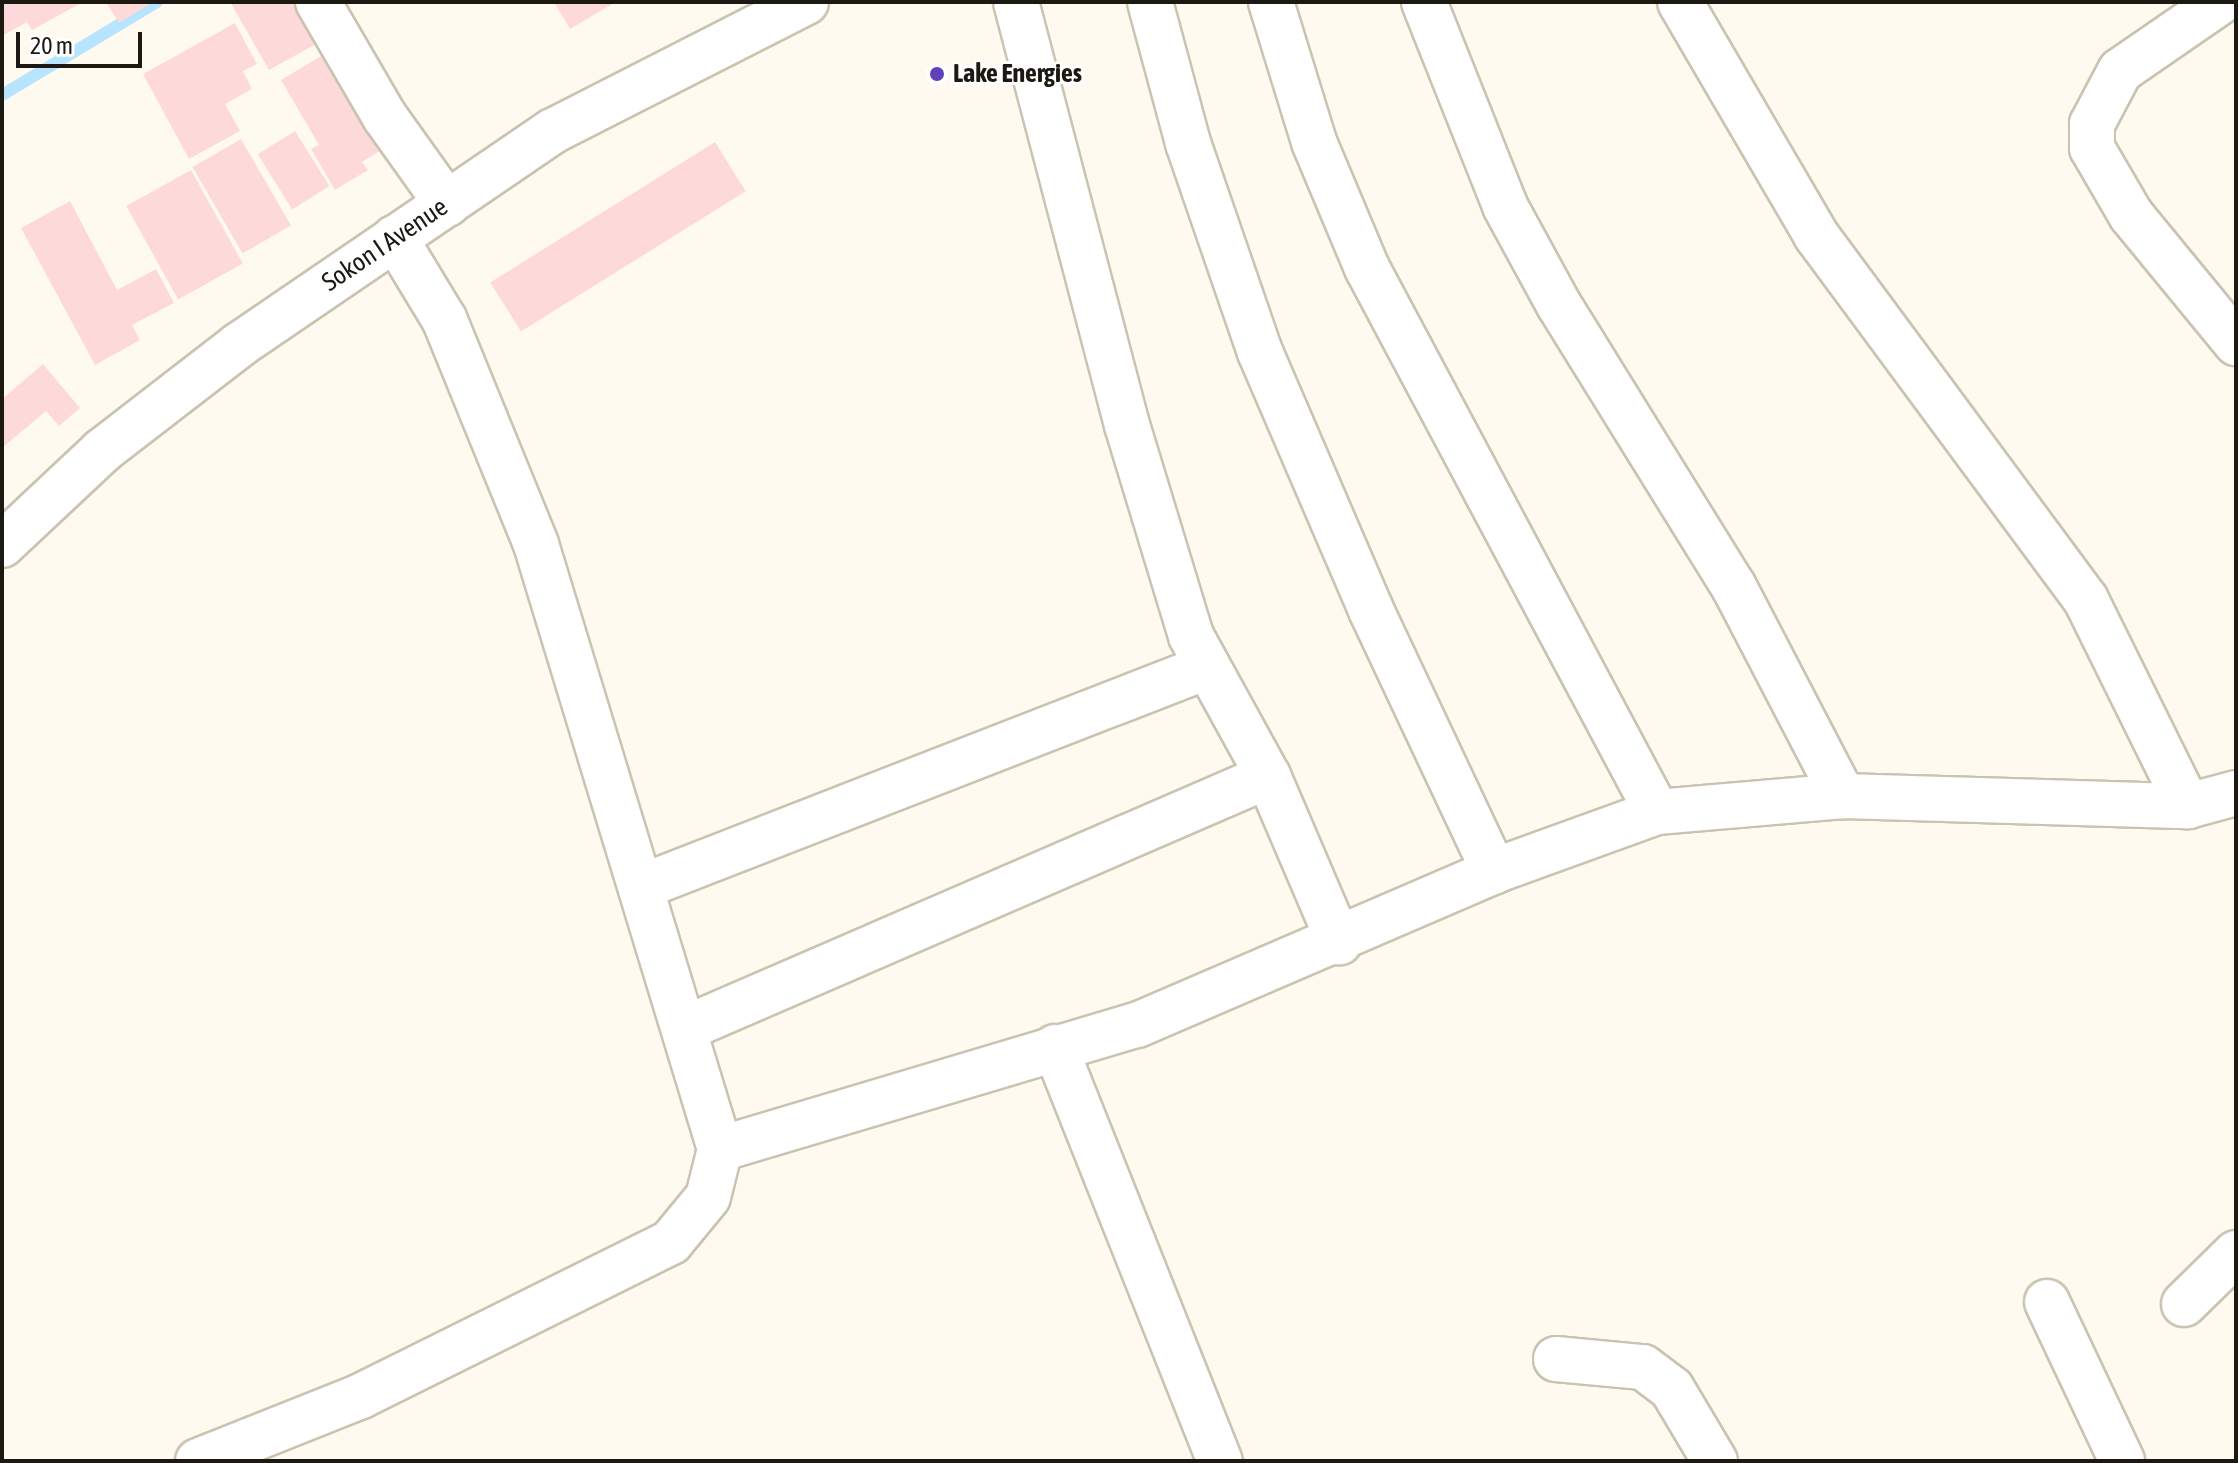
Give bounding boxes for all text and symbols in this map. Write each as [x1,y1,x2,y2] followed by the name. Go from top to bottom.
[20,16,146,66] scale bar
[30,32,73,59] text: 20 m
[953,58,1082,90] place label: Lake Energies
[928,65,946,83] marker: Lake Energies
[316,192,454,298] street label: Sokon I Avenue

